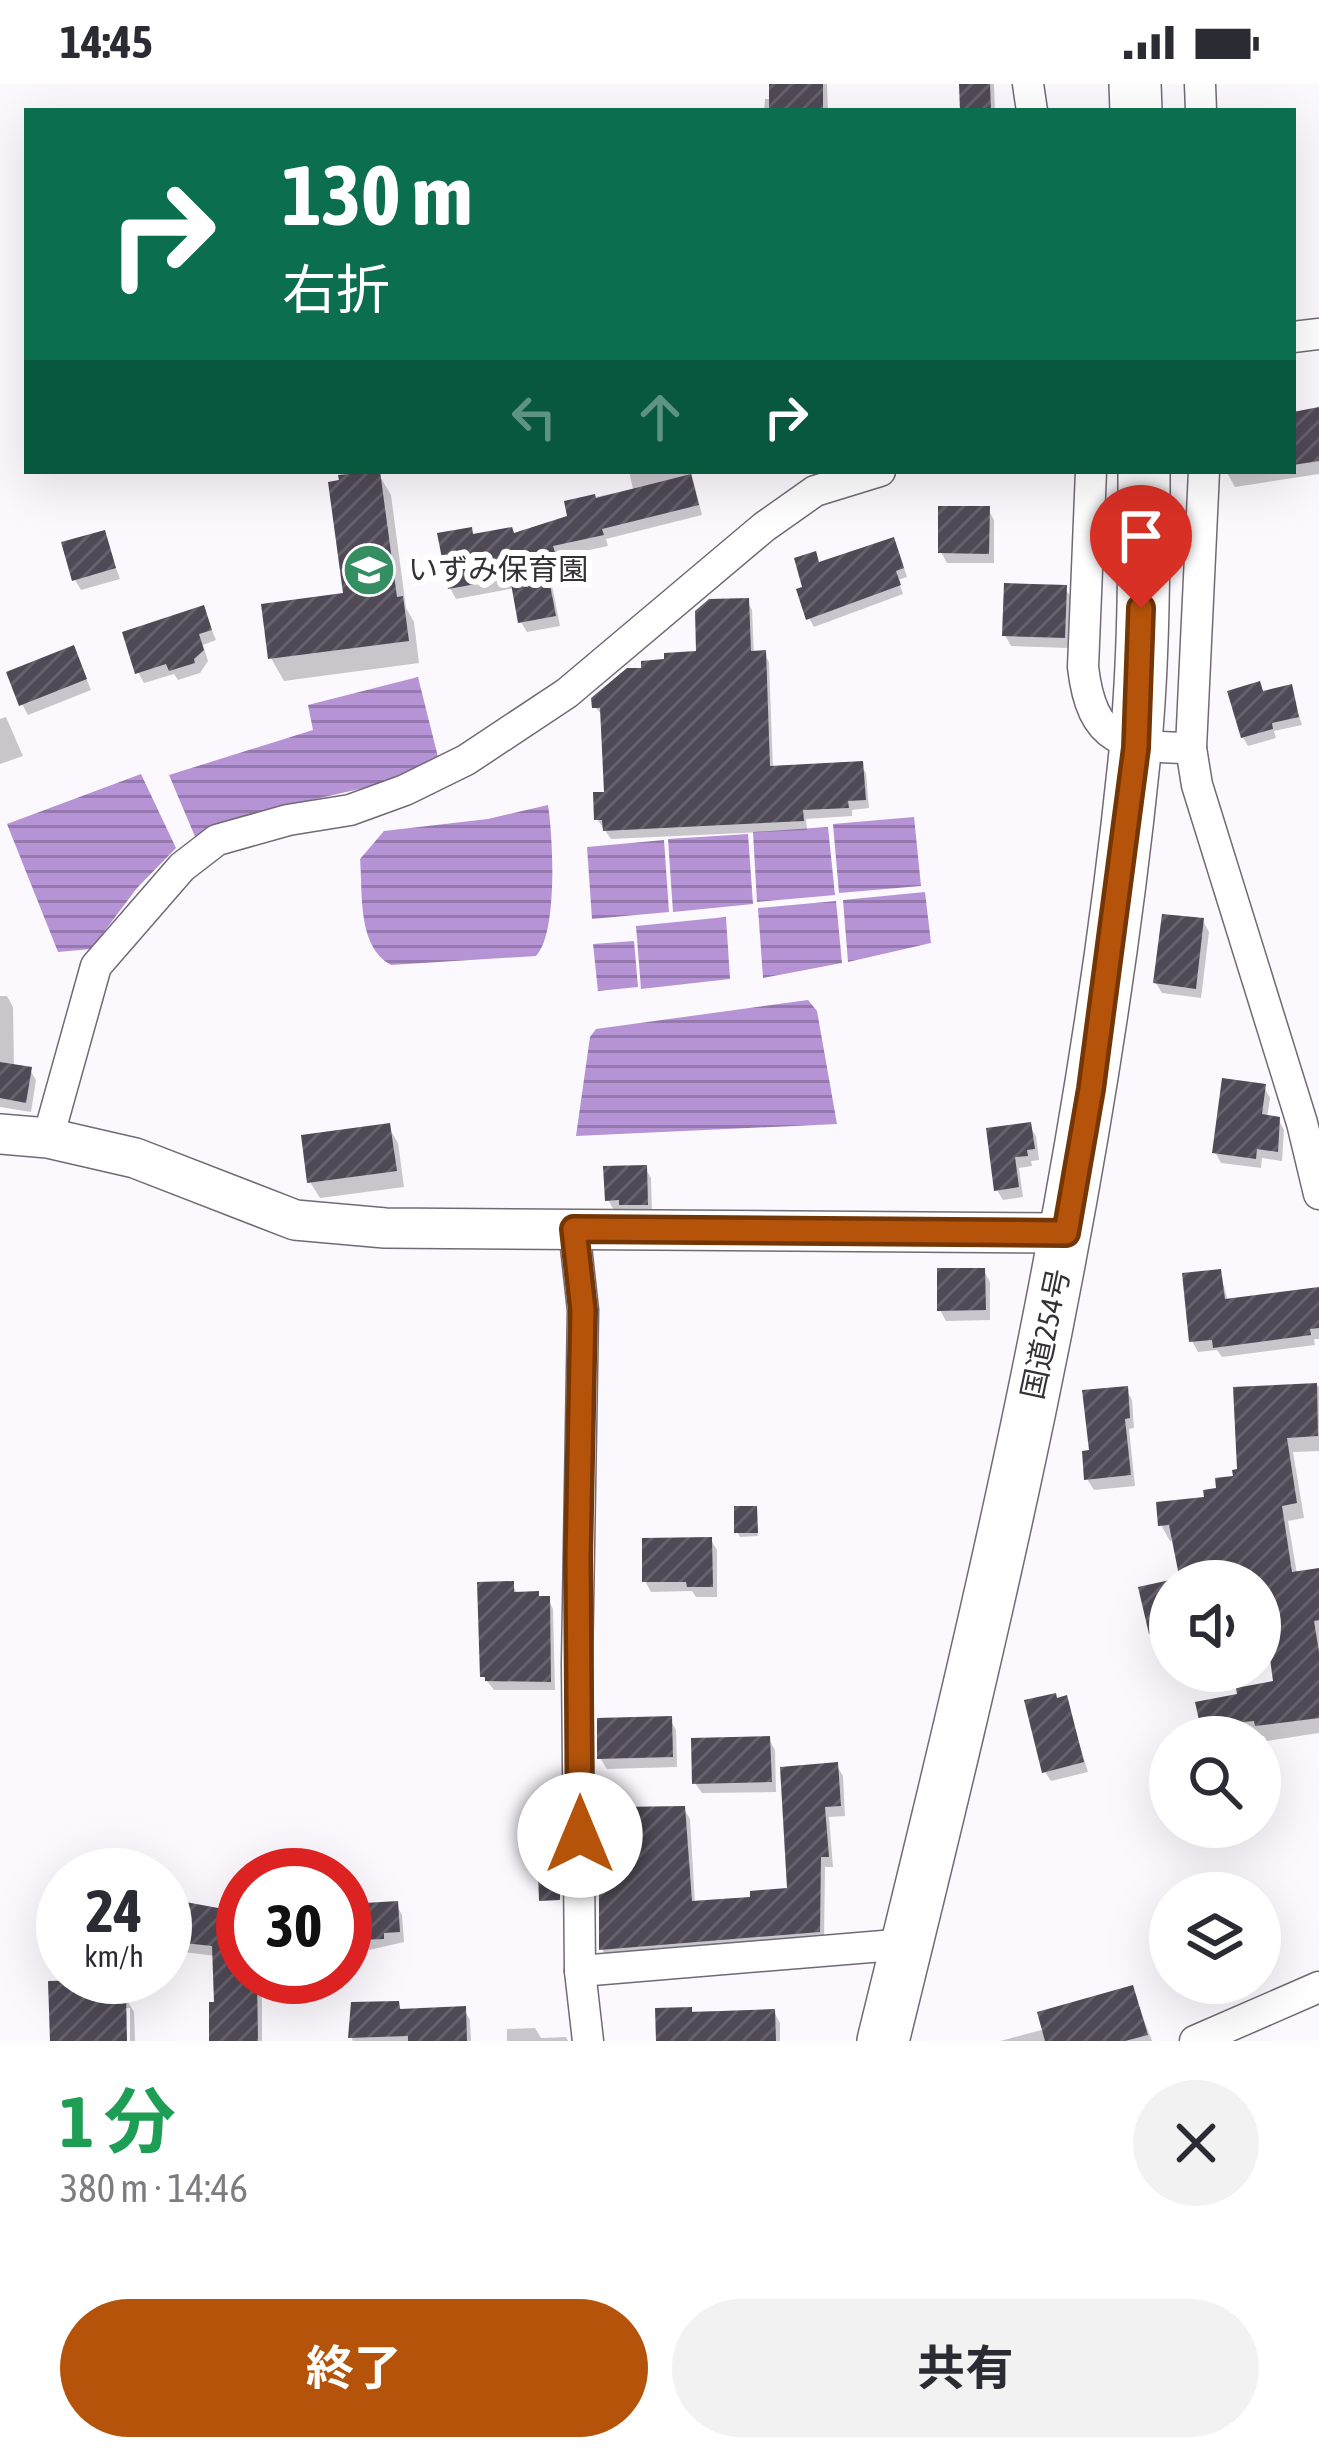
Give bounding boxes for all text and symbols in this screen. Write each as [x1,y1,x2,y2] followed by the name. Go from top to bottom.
[60,16,153,68] text: 14:45
[282,147,472,243] text: 130 m
[84,156,240,312] icon: right
[282,259,390,320] text: 右折
[501,384,567,450] icon: left
[627,384,693,450] icon: ahead
[753,384,819,450] icon: right
[1090,485,1192,608] pin
[1108,503,1174,569] icon: arrive
[341,542,397,598] school or university icon: いずみ保育園
[408,552,588,586] place label: いずみ保育園
[1015,1266,1075,1402] street label: 国道254号
[1149,1560,1281,2004] map controls
[1149,1560,1281,1692] button: sound
[1149,1716,1281,1848] button: search
[517,1772,643,1898] position arrow
[216,1848,372,2004] speed limit sign: 30
[1149,1872,1281,2004] button: layers
[86,1876,142,1945] text: 24
[84,1939,144,1973] text: km/h
[60,2080,176,2162] text: 1 分
[1133,2080,1259,2206] button: close
[60,2166,248,2210] text: 380 m · 14:46
[60,2299,648,2437] button: 終了
[672,2299,1259,2437] button: 共有

